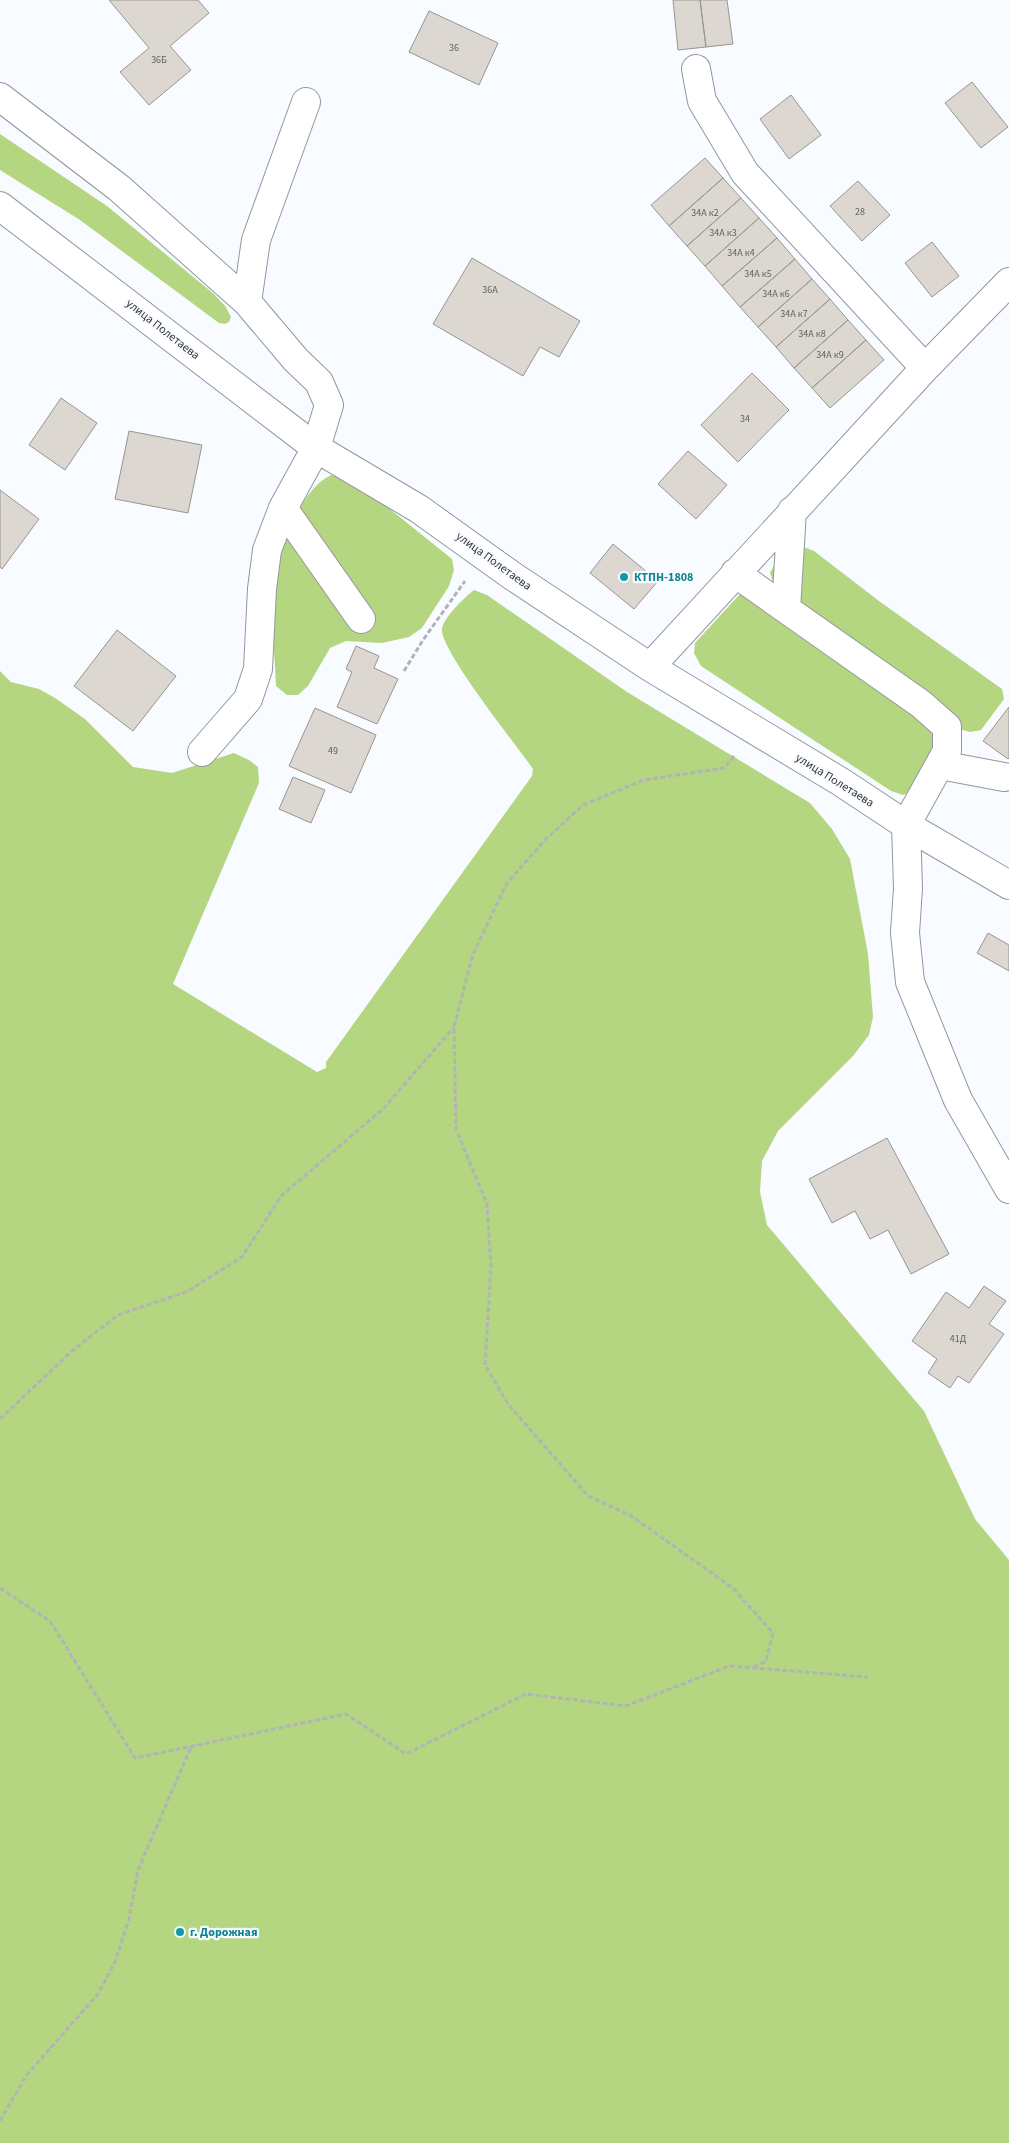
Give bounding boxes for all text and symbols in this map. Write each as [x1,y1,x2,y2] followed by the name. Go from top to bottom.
[449,41,459,55] house number: 36
[151,53,167,67] house number: 36Б
[855,205,865,219] house number: 28
[691,206,719,220] house number: 34А к2
[709,226,737,240] house number: 34А к3
[727,246,755,260] house number: 34А к4
[744,267,772,281] house number: 34А к5
[482,283,498,297] house number: 36А
[762,287,790,301] house number: 34А к6
[122,295,203,364] street label: улица Полетаева
[780,307,808,321] house number: 34А к7
[798,327,826,341] house number: 34А к8
[816,348,844,362] house number: 34А к9
[740,412,750,426] house number: 34
[452,528,535,595] street label: улица Полетаева
[634,569,693,586] place label: КТПН-1808
[618,571,630,583] marker: КТПН-1808
[328,744,338,758] house number: 49
[792,749,877,811] street label: улица Полетаева
[950,1332,967,1346] house number: 41Д
[190,1924,257,1941] place label: г. Дорожная
[174,1926,186,1938] marker: г. Дорожная

